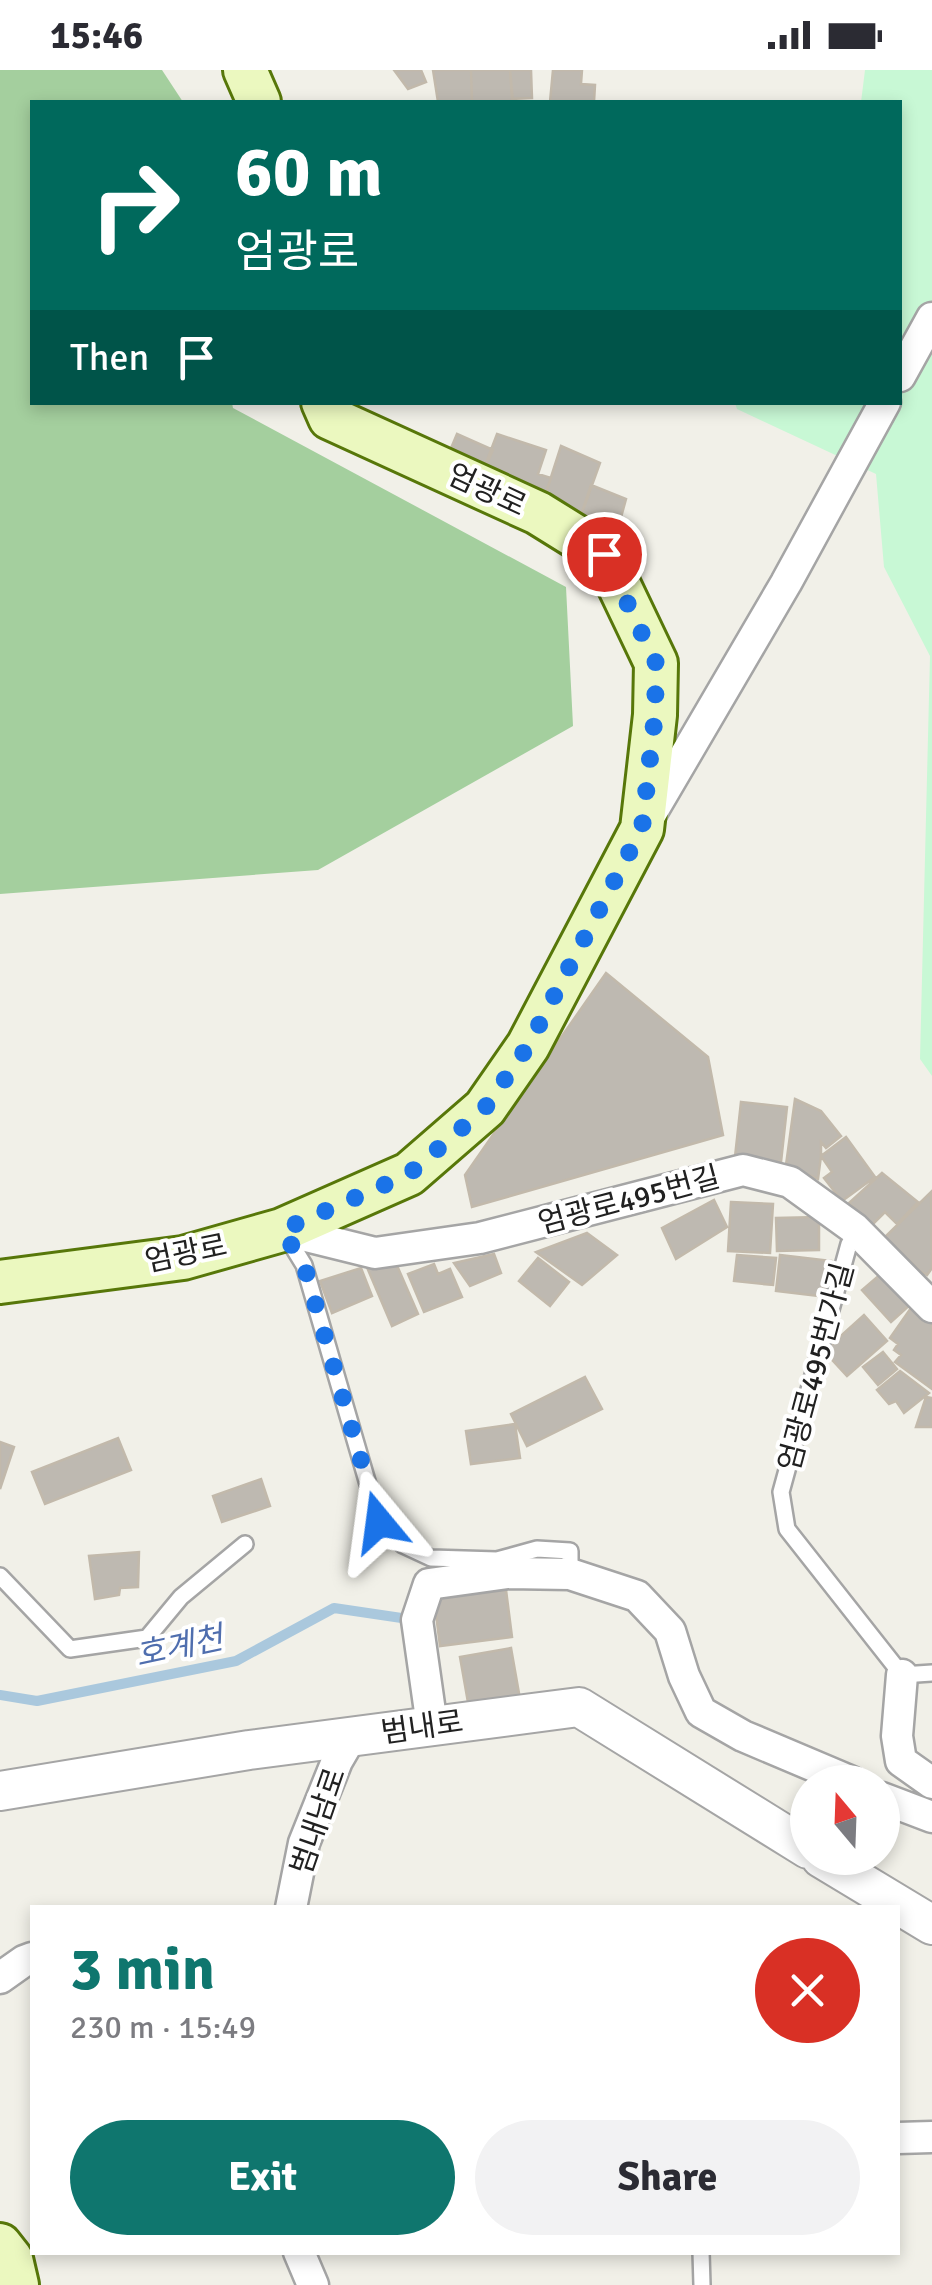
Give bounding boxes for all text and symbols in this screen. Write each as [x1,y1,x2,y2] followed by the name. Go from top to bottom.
[50,12,143,59] text: 15:46
[235,129,383,215] text: 60 m
[70,140,200,270] icon: right
[235,225,359,280] text: 엄광로
[169,330,224,385] icon: arrive
[70,334,149,381] text: Then
[441,456,532,525] street label: 엄광로
[562,512,647,597] pin
[577,527,632,582] icon: arrive
[534,1158,724,1243] street label: 엄광로495번길
[142,1227,230,1280] street label: 엄광로
[771,1259,862,1475] street label: 엄광로495번가길
[327,1470,431,1574] position arrow
[132,1617,230,1675] water label: 호계천
[378,1703,466,1752] street label: 범내로
[283,1763,354,1879] street label: 범내남로
[790,1765,900,1875] north arrow
[790,1765,900,1875] map controls
[70,1933,215,2007] text: 3 min
[755,1938,860,2043] button: close
[70,2008,256,2047] text: 230 m · 15:49
[70,2120,455,2235] button: Exit
[475,2120,860,2235] button: Share

